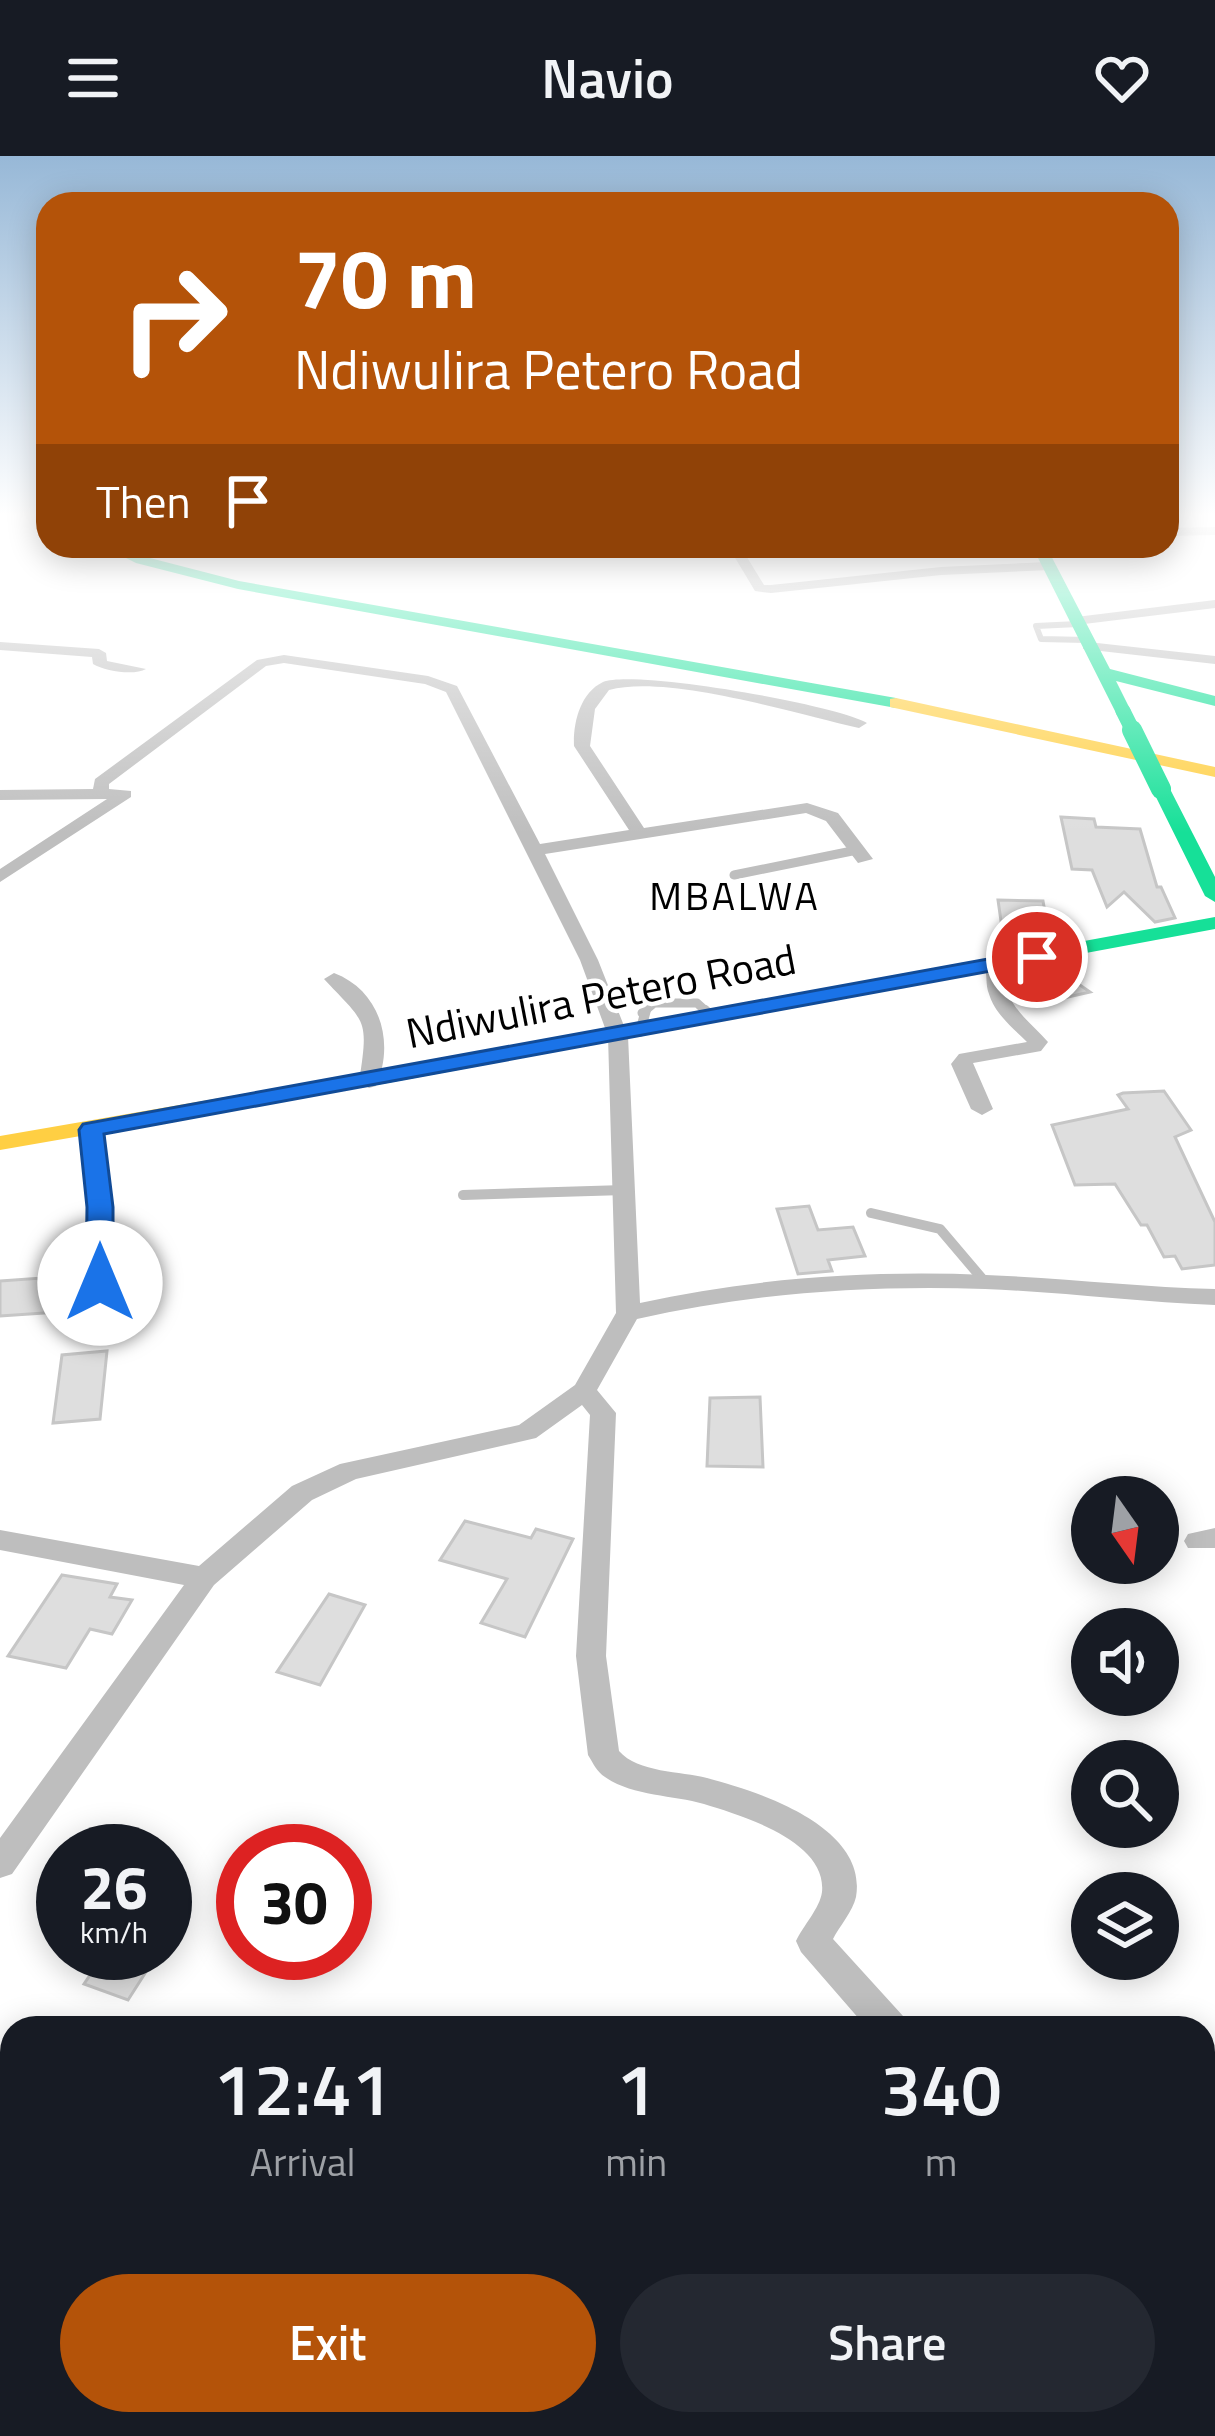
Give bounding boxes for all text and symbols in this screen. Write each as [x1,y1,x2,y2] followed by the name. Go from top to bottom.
[541,37,674,119] text: Navio
[60,45,126,111] icon: menu
[1089,45,1155,111] icon: heart
[294,213,477,341] text: 70 m
[96,240,252,396] icon: right
[294,328,803,410] text: Ndiwulira Petero Road
[96,467,191,535] text: Then
[215,468,281,534] icon: arrive
[649,866,821,925] district label: MBALWA
[986,906,1088,1008] pin
[1004,924,1070,990] icon: arrive
[400,926,801,1064] street label: Ndiwulira Petero Road
[37,1220,163,1346] position arrow
[1071,1476,1179,1584] north arrow
[1071,1476,1179,1980] map controls
[1071,1608,1179,1716] button: sound
[1071,1740,1179,1848] button: search
[216,1824,372,1980] speed limit sign: 30
[80,1841,148,1932] text: 26
[1071,1872,1179,1980] button: layers
[80,1909,148,1955] text: km/h
[213,2033,392,2143] text: 12:41
[616,2033,656,2143] text: 1
[881,2033,1002,2143] text: 340
[250,2132,356,2191] text: Arrival
[605,2132,667,2191] text: min
[925,2132,957,2191] text: m
[60,2274,596,2412] button: Exit
[620,2274,1155,2412] button: Share

